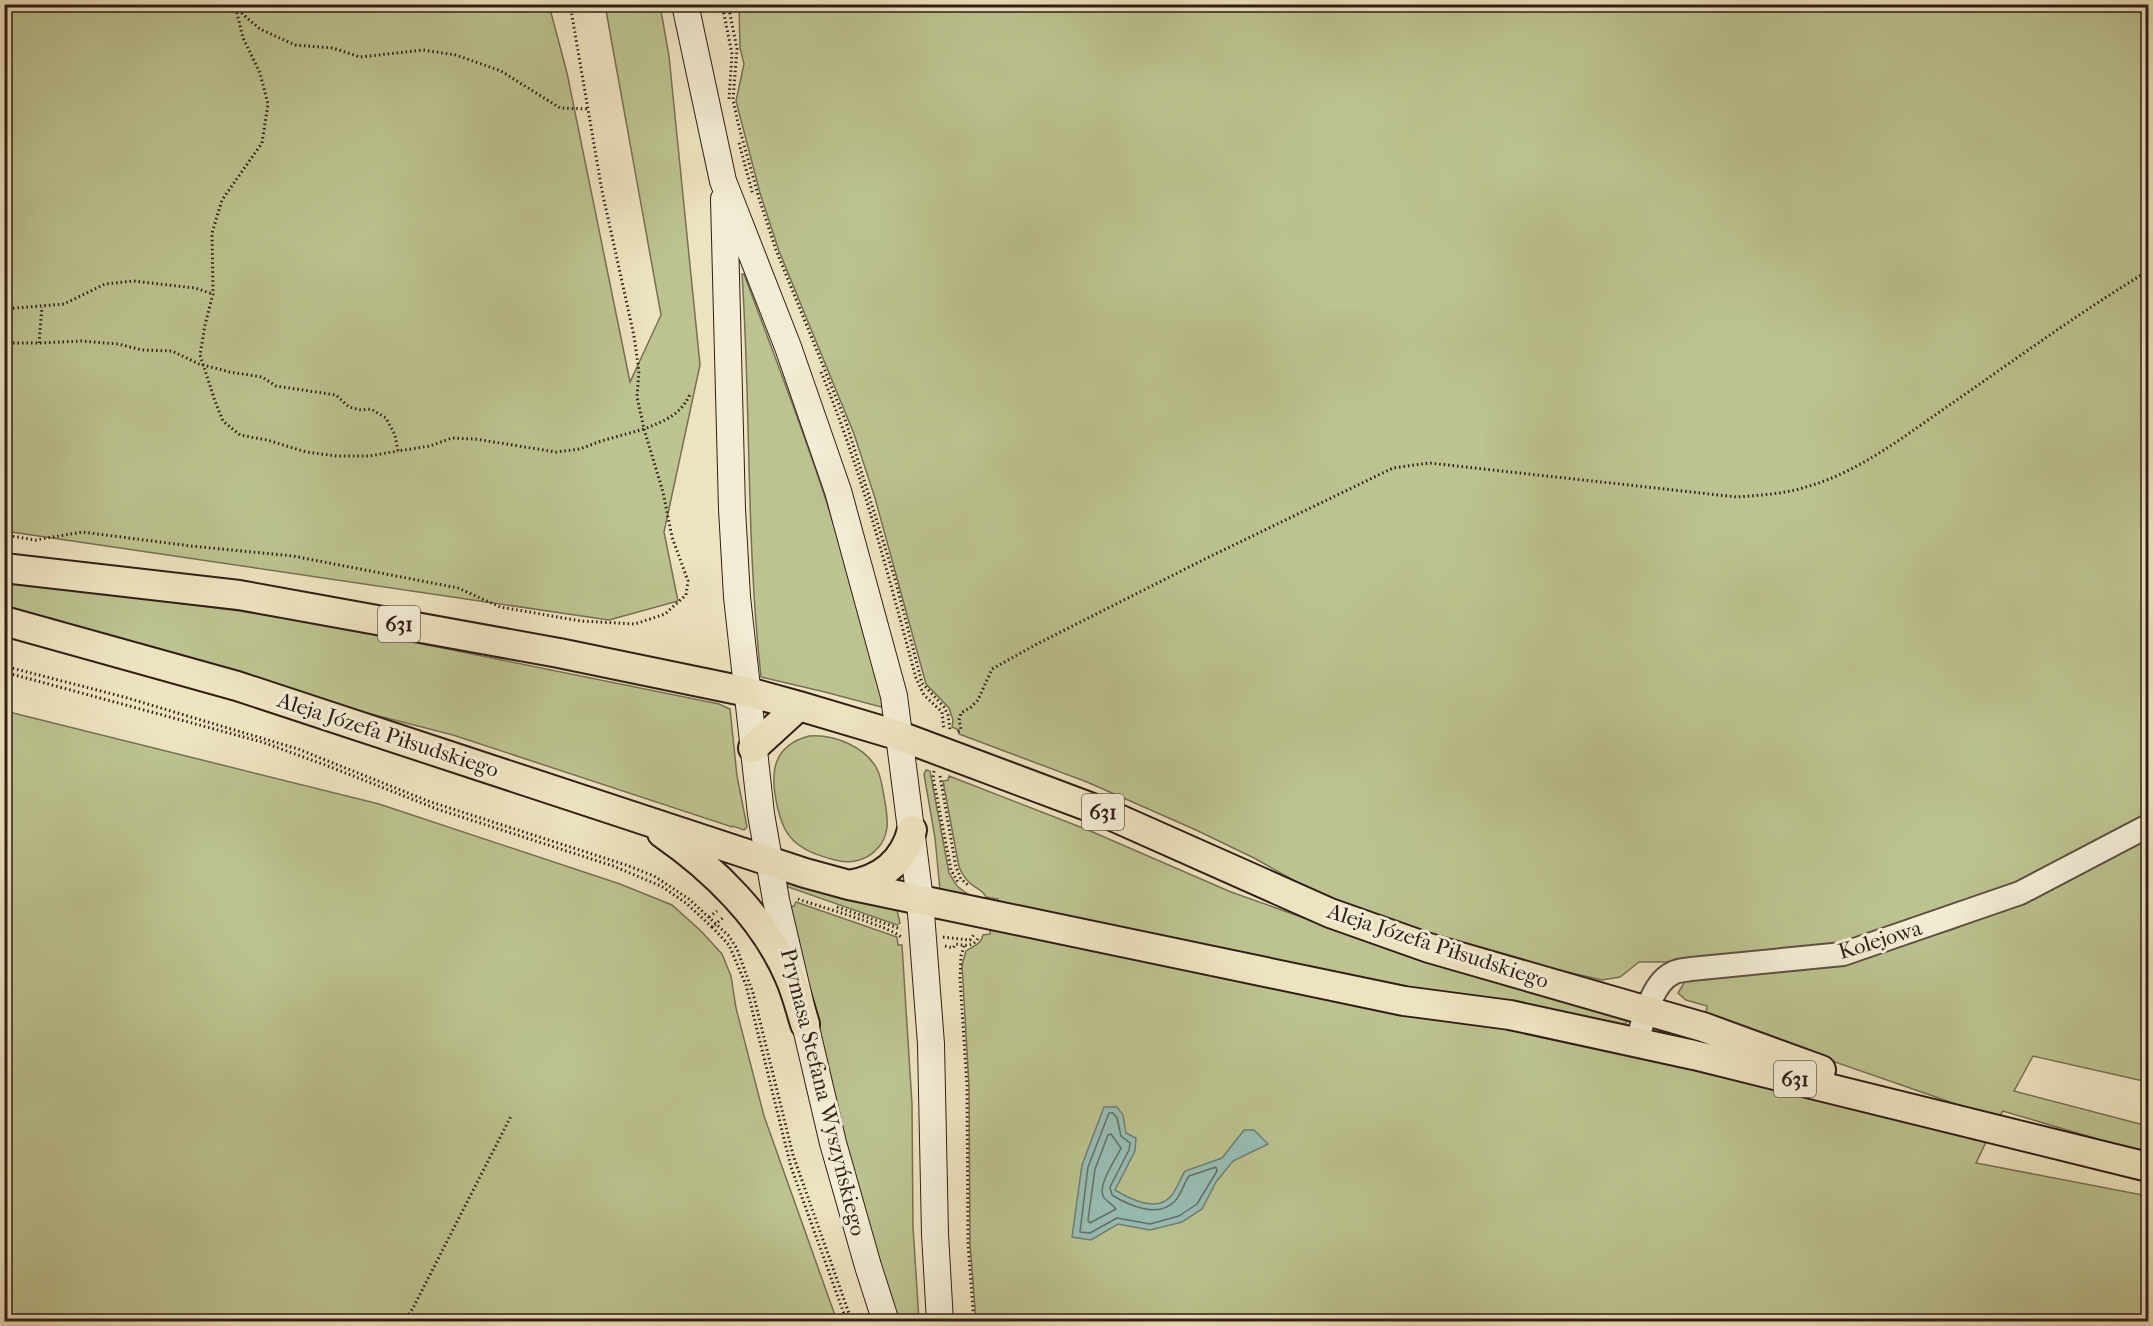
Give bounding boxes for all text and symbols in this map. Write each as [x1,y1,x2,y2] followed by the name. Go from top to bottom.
[378,606,420,642] road number: 631
[273,687,502,783] street label: Aleja Józefa Piłsudskiego
[1082,794,1124,830] road number: 631
[1323,898,1552,994] street label: Aleja Józefa Piłsudskiego
[1835,915,1926,965] street label: Kolejowa
[775,946,871,1238] street label: Prymasa Stefana Wyszyńskiego
[1774,1061,1816,1097] road number: 631

